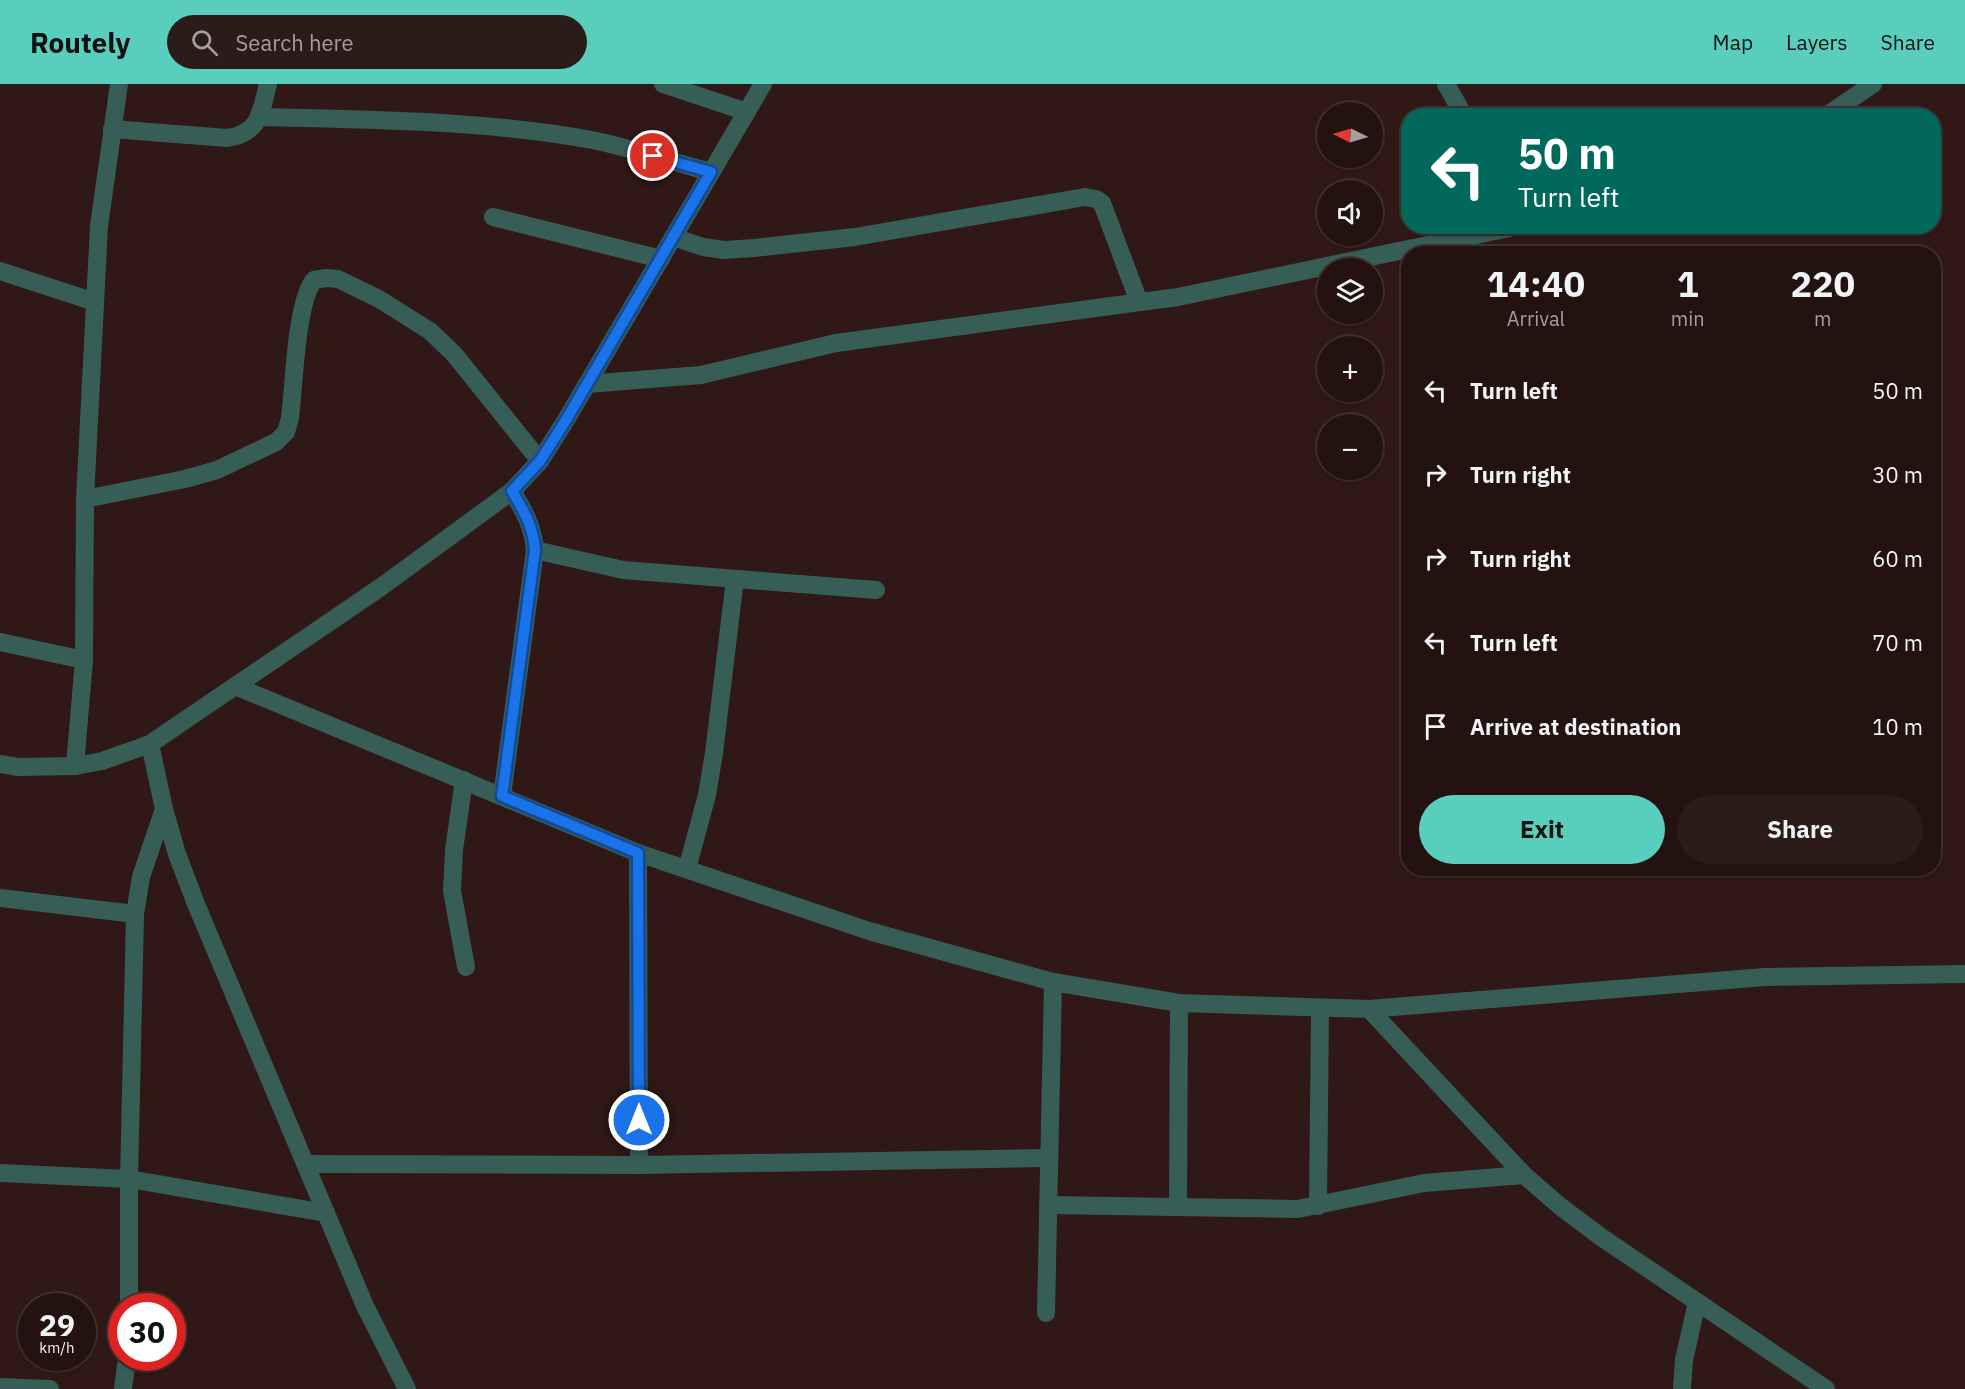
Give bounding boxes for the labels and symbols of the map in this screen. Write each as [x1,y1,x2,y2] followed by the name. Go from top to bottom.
[1317,102,1383,168] north arrow
[627,130,678,181] pin
[607,1088,671,1152] position arrow
[108,1293,186,1371] speed limit sign: 30

